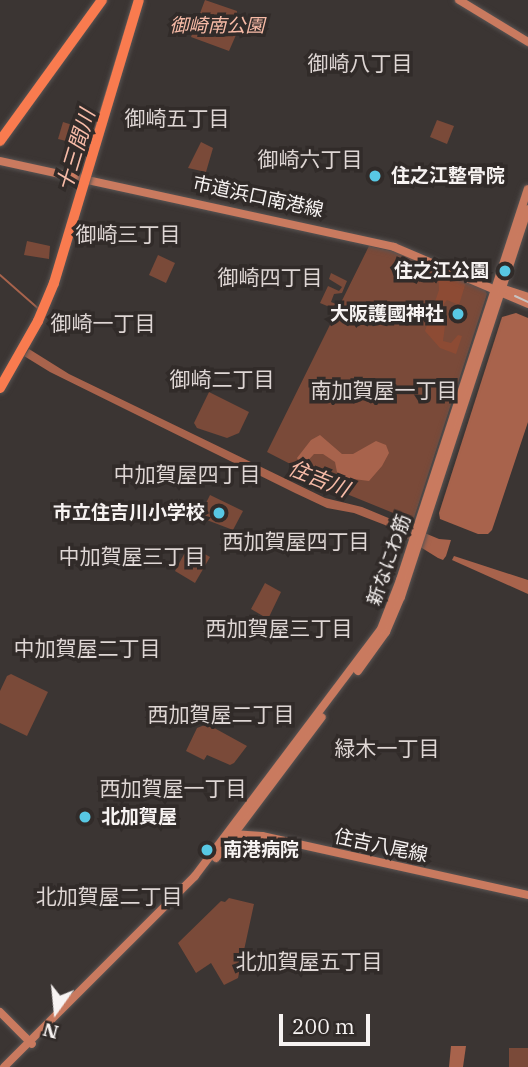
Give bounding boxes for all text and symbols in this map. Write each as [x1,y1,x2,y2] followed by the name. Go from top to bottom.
[170,15,264,37] park label: 御崎南公園
[308,50,412,76] district label: 御崎八丁目
[125,105,229,131] district label: 御崎五丁目
[51,106,99,194] water label: 十三間川
[258,146,362,172] district label: 御崎六丁目
[391,165,505,187] place label: 住之江整骨院
[365,166,385,186] marker: 住之江整骨院
[191,172,325,222] street label: 市道浜口南港線
[76,221,180,247] district label: 御崎三丁目
[394,260,489,282] place label: 住之江公園
[495,261,515,281] marker: 住之江公園
[218,264,322,290] district label: 御崎四丁目
[330,303,444,325] place label: 大阪護國神社
[450,306,466,322] marker: 大阪護國神社
[51,310,155,336] district label: 御崎一丁目
[170,366,274,392] district label: 御崎二丁目
[311,377,457,403] district label: 南加賀屋一丁目
[285,455,353,501] water label: 住吉川
[114,461,260,487] district label: 中加賀屋四丁目
[53,502,205,524] place label: 市立住吉川小学校
[211,505,227,521] marker: 市立住吉川小学校
[363,511,415,609] street label: 新なにわ筋
[223,528,369,554] district label: 西加賀屋四丁目
[59,543,205,569] district label: 中加賀屋三丁目
[206,615,352,641] district label: 西加賀屋三丁目
[14,635,160,661] district label: 中加賀屋二丁目
[148,701,294,727] district label: 西加賀屋二丁目
[335,735,439,761] district label: 緑木一丁目
[100,775,246,801] district label: 西加賀屋一丁目
[101,806,177,828] place label: 北加賀屋
[75,807,95,827] marker: 北加賀屋
[332,825,430,867] street label: 住吉八尾線
[223,839,299,861] place label: 南港病院
[197,840,217,860] marker: 南港病院
[36,883,182,909] district label: 北加賀屋二丁目
[236,948,382,974] district label: 北加賀屋五丁目
[21,976,91,1046] north arrow
[283,1000,374,1044] scale bar
[292,1012,355,1040] text: 200 m
[40,1018,61,1045] text: N

